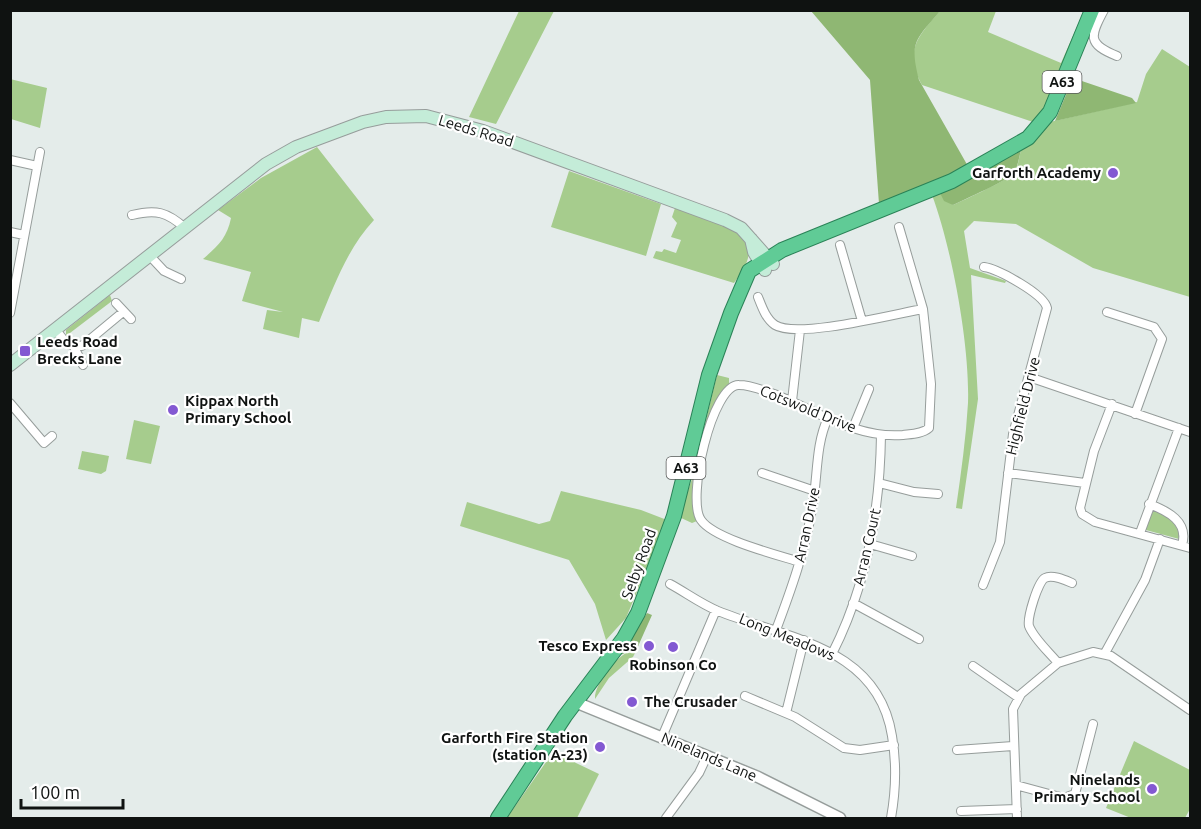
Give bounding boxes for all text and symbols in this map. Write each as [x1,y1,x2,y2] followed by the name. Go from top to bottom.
[1042,71,1082,93] road number: A63
[437,111,516,150] street label: Leeds Road
[972,164,1101,181] place label: Garforth Academy
[1106,166,1120,180] marker: Garforth Academy
[37,333,122,367] place label: Leeds Road Brecks Lane
[18,344,32,358] marker: Leeds Road Brecks Lane
[1002,355,1043,457] street label: Highfield Drive
[758,381,859,436] street label: Cotswold Drive
[185,392,292,426] place label: Kippax North Primary School
[166,403,180,417] marker: Kippax North Primary School
[666,457,706,479] road number: A63
[790,486,823,564] street label: Arran Drive
[849,506,884,587] street label: Arran Court
[618,526,659,602] street label: Selby Road
[737,610,838,663] street label: Long Meadows
[538,637,637,654] place label: Tesco Express
[642,639,656,653] marker: Tesco Express
[666,640,680,654] marker: Robinson Co
[629,656,717,673] place label: Robinson Co
[644,693,738,710] place label: The Crusader
[625,695,639,709] marker: The Crusader
[441,729,588,763] place label: Garforth Fire Station (station A-23)
[659,729,760,784] street label: Ninelands Lane
[593,740,607,754] marker: Garforth Fire Station (station A-23)
[1034,771,1140,805] place label: Ninelands Primary School
[21,772,123,810] scale bar
[30,782,80,802] text: 100 m
[1145,782,1159,796] marker: Ninelands Primary School

